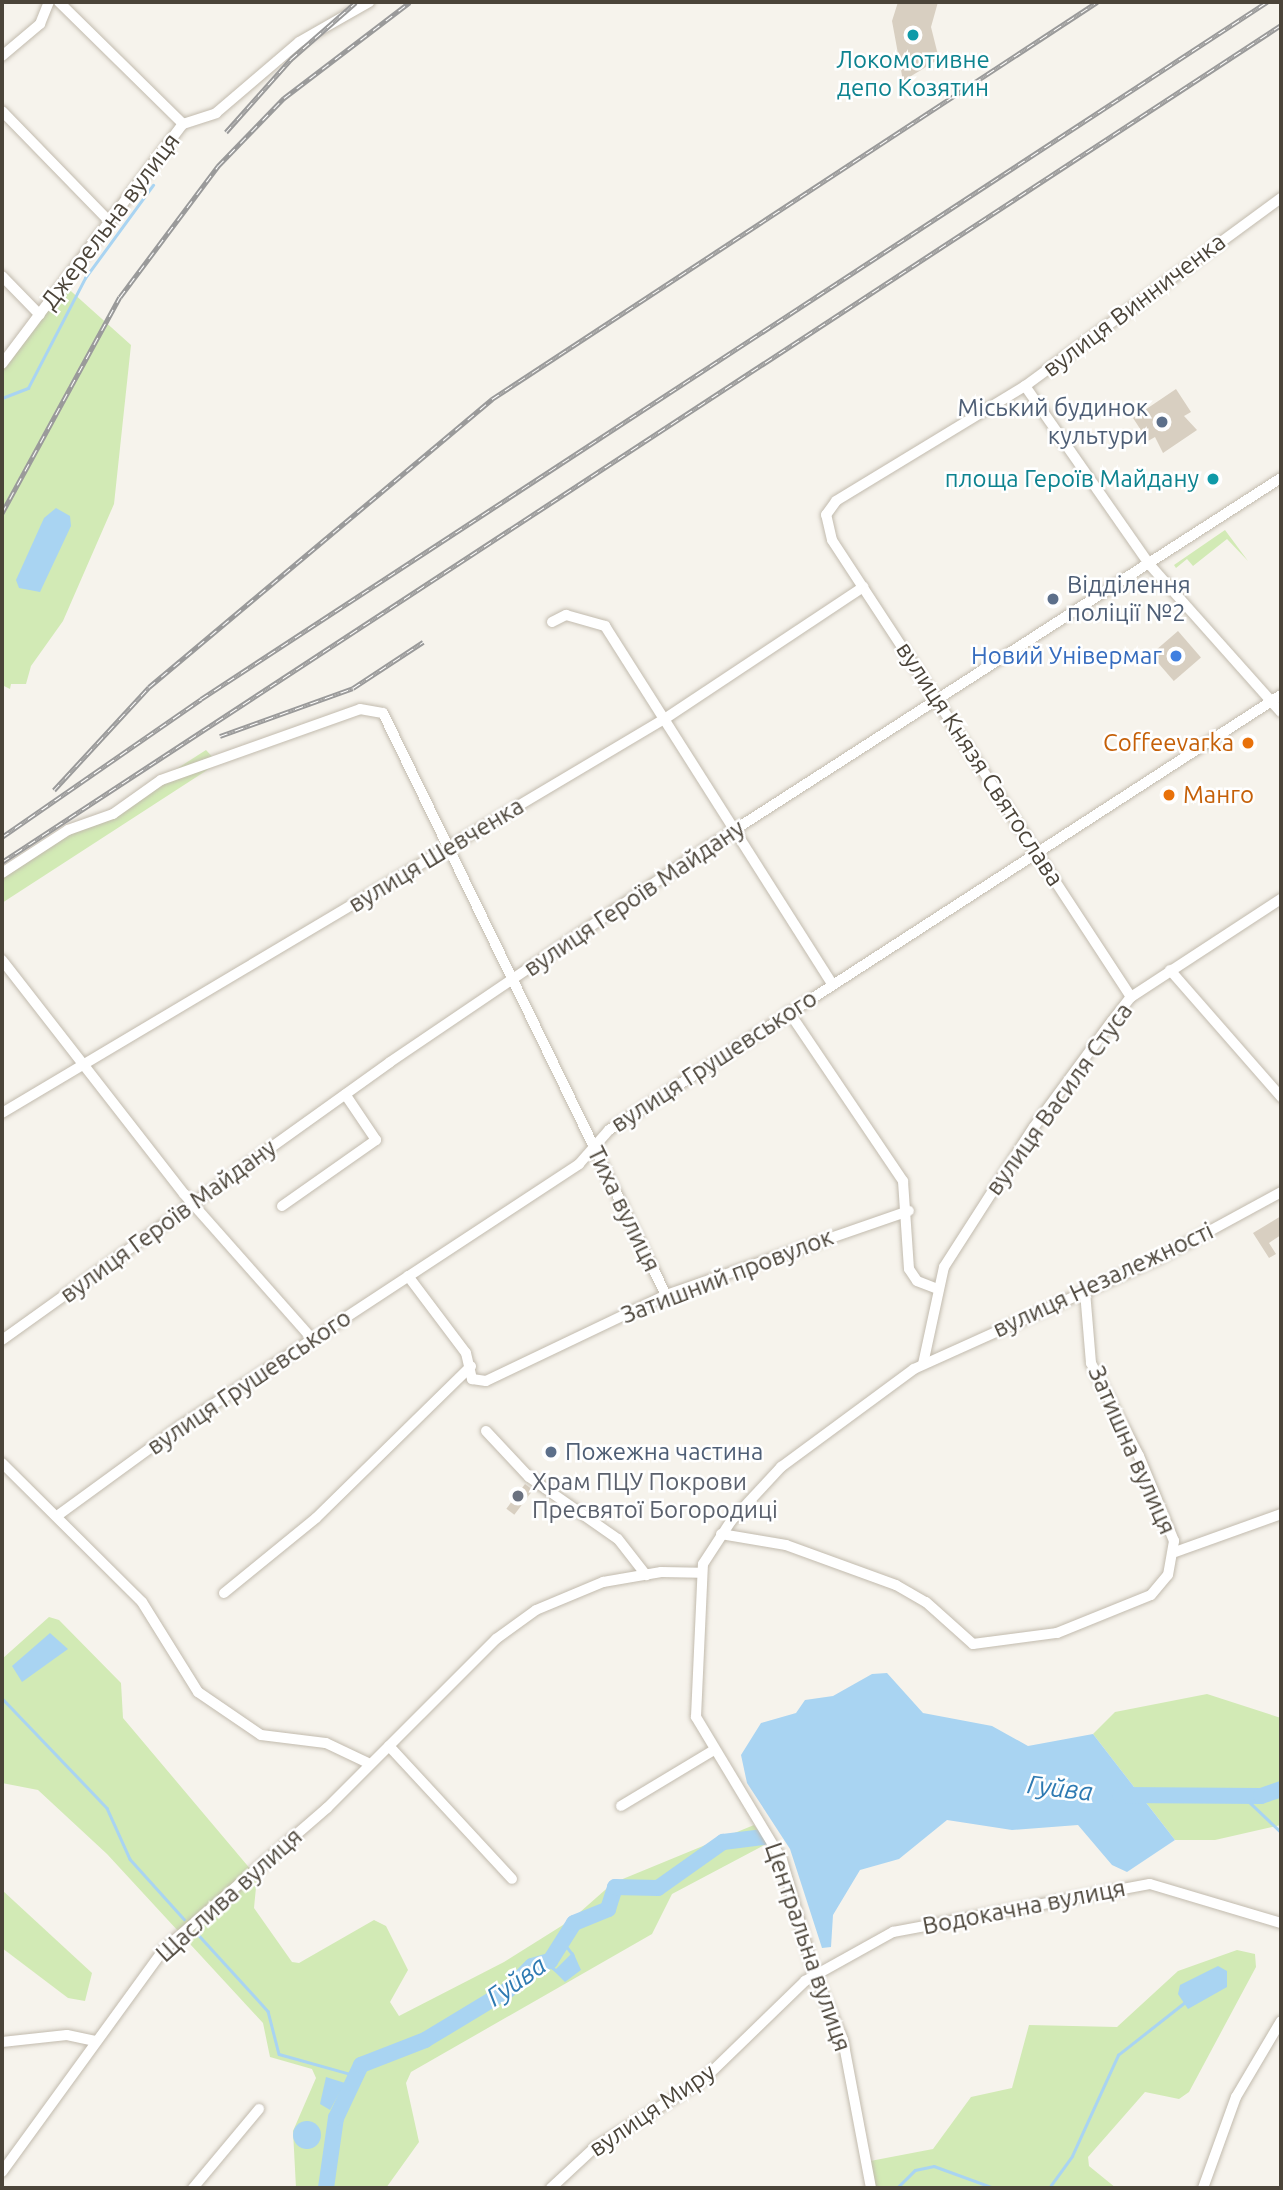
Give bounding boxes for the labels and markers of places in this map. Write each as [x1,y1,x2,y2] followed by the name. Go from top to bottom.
[905,27,921,43] marker: Локомотивне депо Козятин
[836,46,990,102] place label: Локомотивне депо Козятин
[958,394,1148,450] place label: Міський будинок культури
[1154,414,1170,430] marker: Міський будинок культури
[945,465,1199,493] place label: площа Героїв Майдану
[1205,471,1221,487] marker: площа Героїв Майдану
[1067,571,1191,627] place label: Відділення поліції №2
[1045,591,1061,607] marker: Відділення поліції №2
[971,642,1162,670] place label: Новий Універмаг
[1168,648,1184,664] marker: Новий Універмаг
[1103,729,1234,757] place label: Coffeevarka
[1240,735,1256,751] marker: Coffeevarka
[1183,781,1254,809] place label: Манго
[1161,787,1177,803] marker: Манго
[565,1438,763,1466] place label: Пожежна частина
[543,1444,559,1460] marker: Пожежна частина
[532,1468,778,1524] place label: Храм ПЦУ Покрови Пресвятої Богородиці
[510,1488,526,1504] marker: Храм ПЦУ Покрови Пресвятої Богородиці

